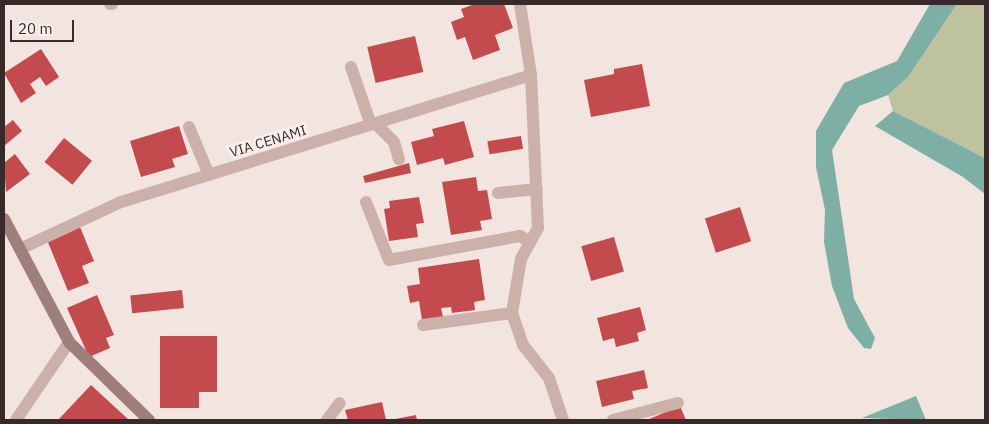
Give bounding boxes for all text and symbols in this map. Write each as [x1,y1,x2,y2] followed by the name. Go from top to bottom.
[12,10,76,42] scale bar
[18,19,53,38] text: 20 m
[228,121,308,161] street label: VIA CENAMI

